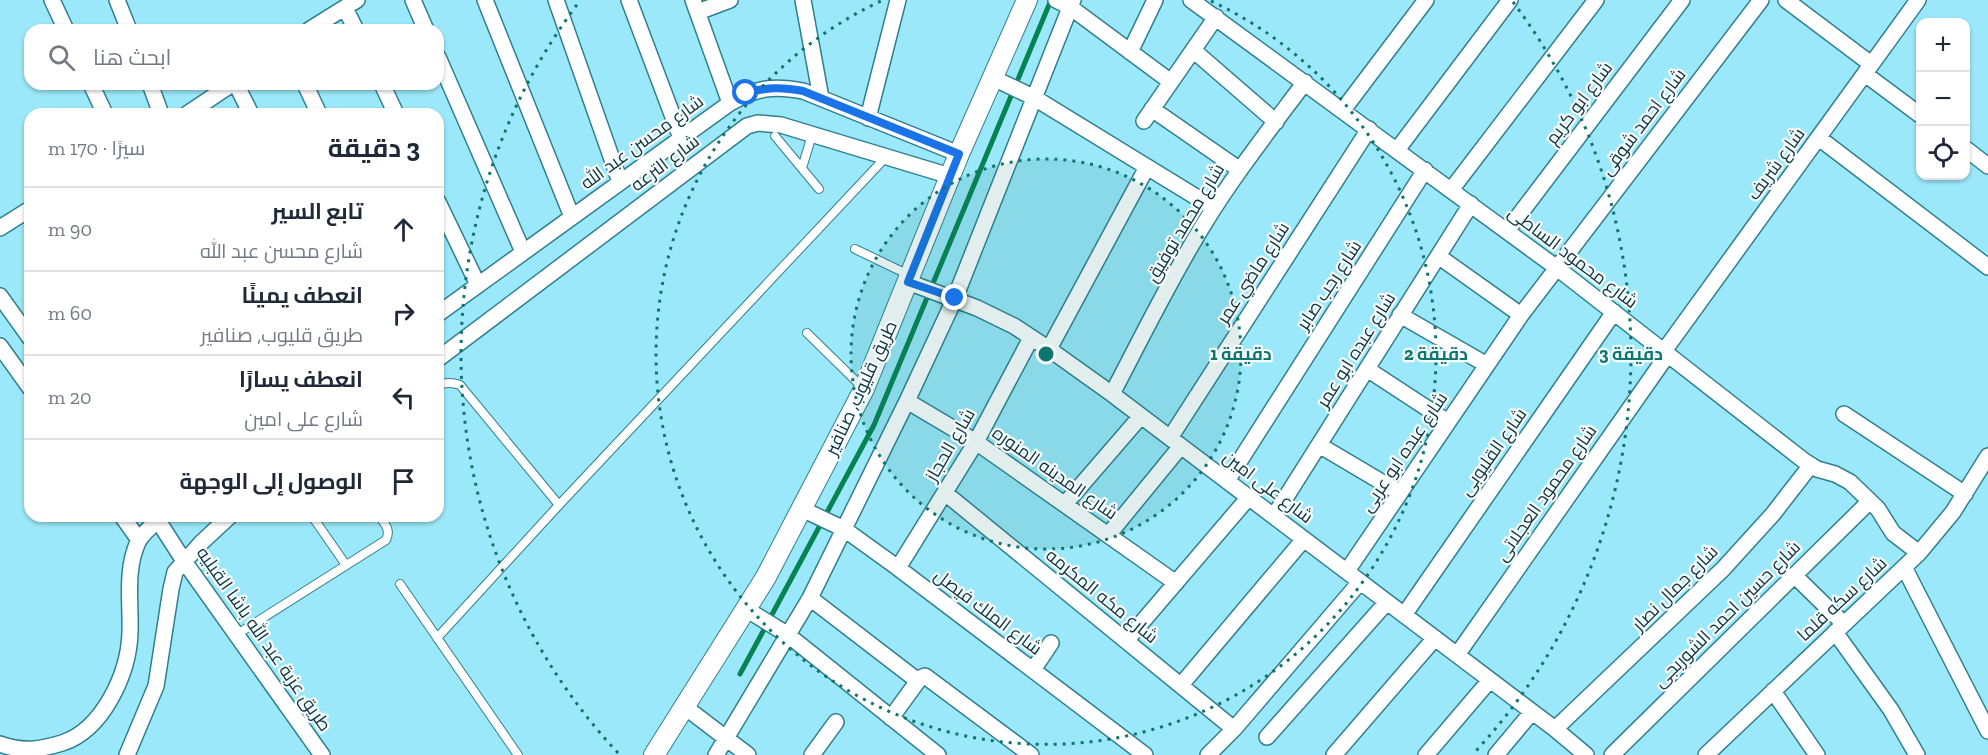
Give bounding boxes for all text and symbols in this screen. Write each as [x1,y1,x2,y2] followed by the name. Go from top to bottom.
[1916,18,1970,180] map controls
[1916,18,1970,72] button: +
[24,24,444,90] search box
[45,41,78,74] icon: search
[93,44,172,71] text: ابحث هنا
[1541,57,1618,149] street label: شارع ابو كريم
[1596,64,1691,180] street label: شارع احمد شوقى
[1916,72,1970,126] button: −
[732,79,758,105] route start
[576,89,708,195] street label: شارع محسن عبد الله
[1742,123,1810,205] street label: شارع شريف
[1916,126,1970,180] button: locate
[626,130,704,197] street label: شارع الترعه
[328,132,420,164] text: 3 دقيقة
[48,136,145,160] text: سيرًا · 170 m
[1141,160,1230,287] street label: شارع محمد توفيق
[271,198,363,225] text: تابع السير
[1503,201,1642,314] street label: شارع محمود الساطى
[387,213,420,246] icon: ahead
[48,217,92,241] text: 90 m
[1211,218,1296,330] street label: شارع ماضي عمر
[1291,236,1367,335] street label: شارع رجب صابر
[200,239,363,263] text: شارع محسن عبد الله
[242,282,363,309] text: انعطف يمينًا
[941,284,967,310] route end
[1311,288,1401,413] street label: شارع عبده ابو عمر
[387,297,420,330] icon: right
[48,301,92,325] text: 60 m
[820,317,903,460] street label: طريق قليوب, صنافير
[200,323,363,347] text: طريق قليوب, صنافير
[1210,343,1272,365] text: 1 دقيقة
[1404,343,1468,365] text: 2 دقيقة
[1599,343,1663,365] text: 3 دقيقة
[1036,344,1056,364] centre of rings
[239,366,363,393] text: انعطف يسارًا
[387,381,420,414] icon: left
[48,385,92,409] text: 20 m
[1356,388,1453,517] street label: شارع عبده ابو عربى
[1455,404,1532,501] street label: شارع القليوبى
[920,405,981,487] street label: شارع الحجاز
[244,407,363,431] text: شارع على امين
[1491,421,1602,566] street label: شارع محمود العجلاتى
[987,422,1122,525] street label: شارع المدينه المنوره
[1218,446,1317,529] street label: شارع على امين
[387,465,420,498] icon: arrive
[179,468,363,495] text: الوصول إلى الوجهة
[1649,536,1806,693] street label: شارع حسين احمد الشوربجى
[1627,540,1723,637] street label: شارع جمال نصار
[191,542,337,736] street label: طريق عزبة عبد الله باشا القبليه
[1041,544,1163,649] street label: شارع مكه المكرمه
[1793,552,1892,647] street label: شارع سكه قلما
[929,564,1046,661] street label: شارع الملك فيصل

